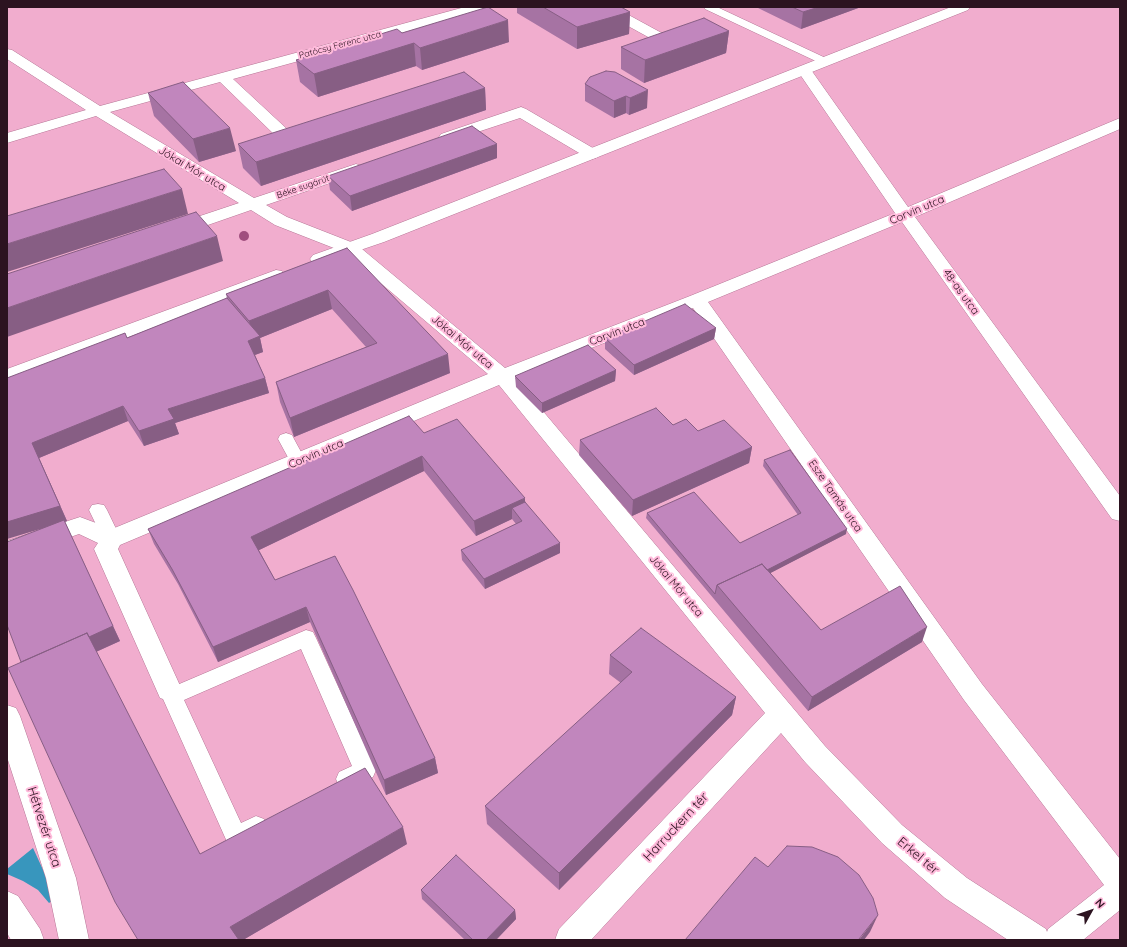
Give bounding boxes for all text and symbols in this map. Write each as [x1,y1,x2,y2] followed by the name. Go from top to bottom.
[298,29,382,61] street label: Patócsy Ferenc utca
[156,144,228,194] street label: Jókai Mór utca
[275,173,331,201] street label: Béke sugárút
[888,193,946,227] street label: Corvin utca
[940,267,982,317] street label: 48-as utca
[429,312,495,372] street label: Jókai Mór utca
[587,315,647,349] street label: Corvin utca
[287,437,345,471] street label: Corvin utca
[805,457,865,535] street label: Esze Tamás utca
[646,553,706,619] street label: Jókai Mór utca
[24,785,64,869] street label: Hétvezér utca
[640,789,712,865] street label: Harruckern tér
[894,834,942,878] street label: Erkel tér
[1071,891,1111,931] north arrow
[1092,896,1108,911] text: N

